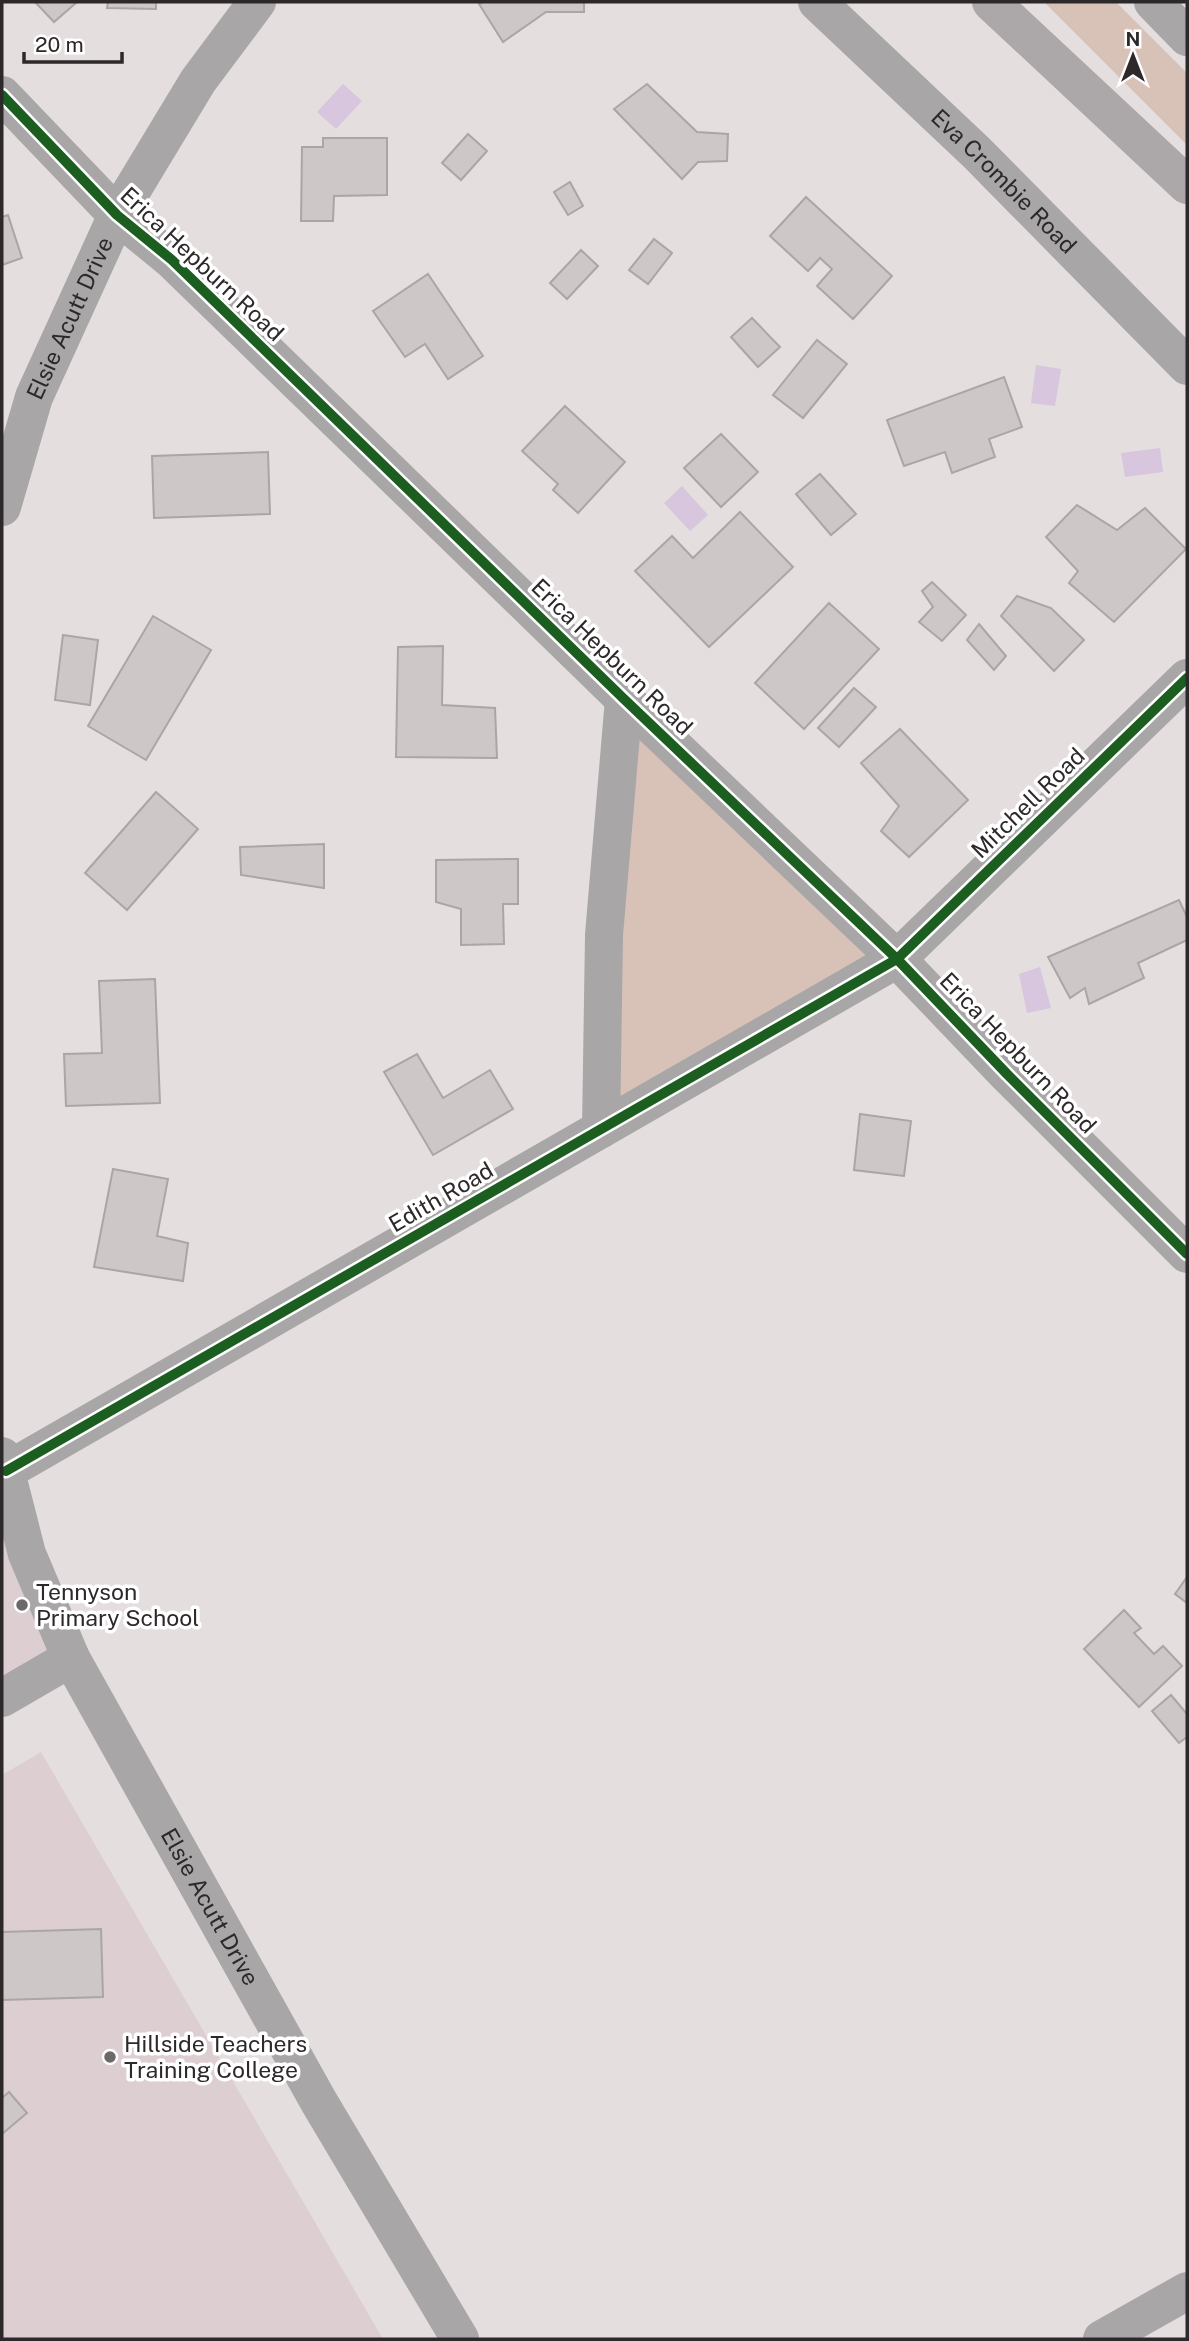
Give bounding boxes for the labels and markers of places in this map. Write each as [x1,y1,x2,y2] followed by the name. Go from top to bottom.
[36,1578,199,1631] place label: Tennyson Primary School
[14,1597,30,1613] marker: Tennyson Primary School
[124,2030,307,2083] place label: Hillside Teachers Training College
[102,2049,118,2065] marker: Hillside Teachers Training College

